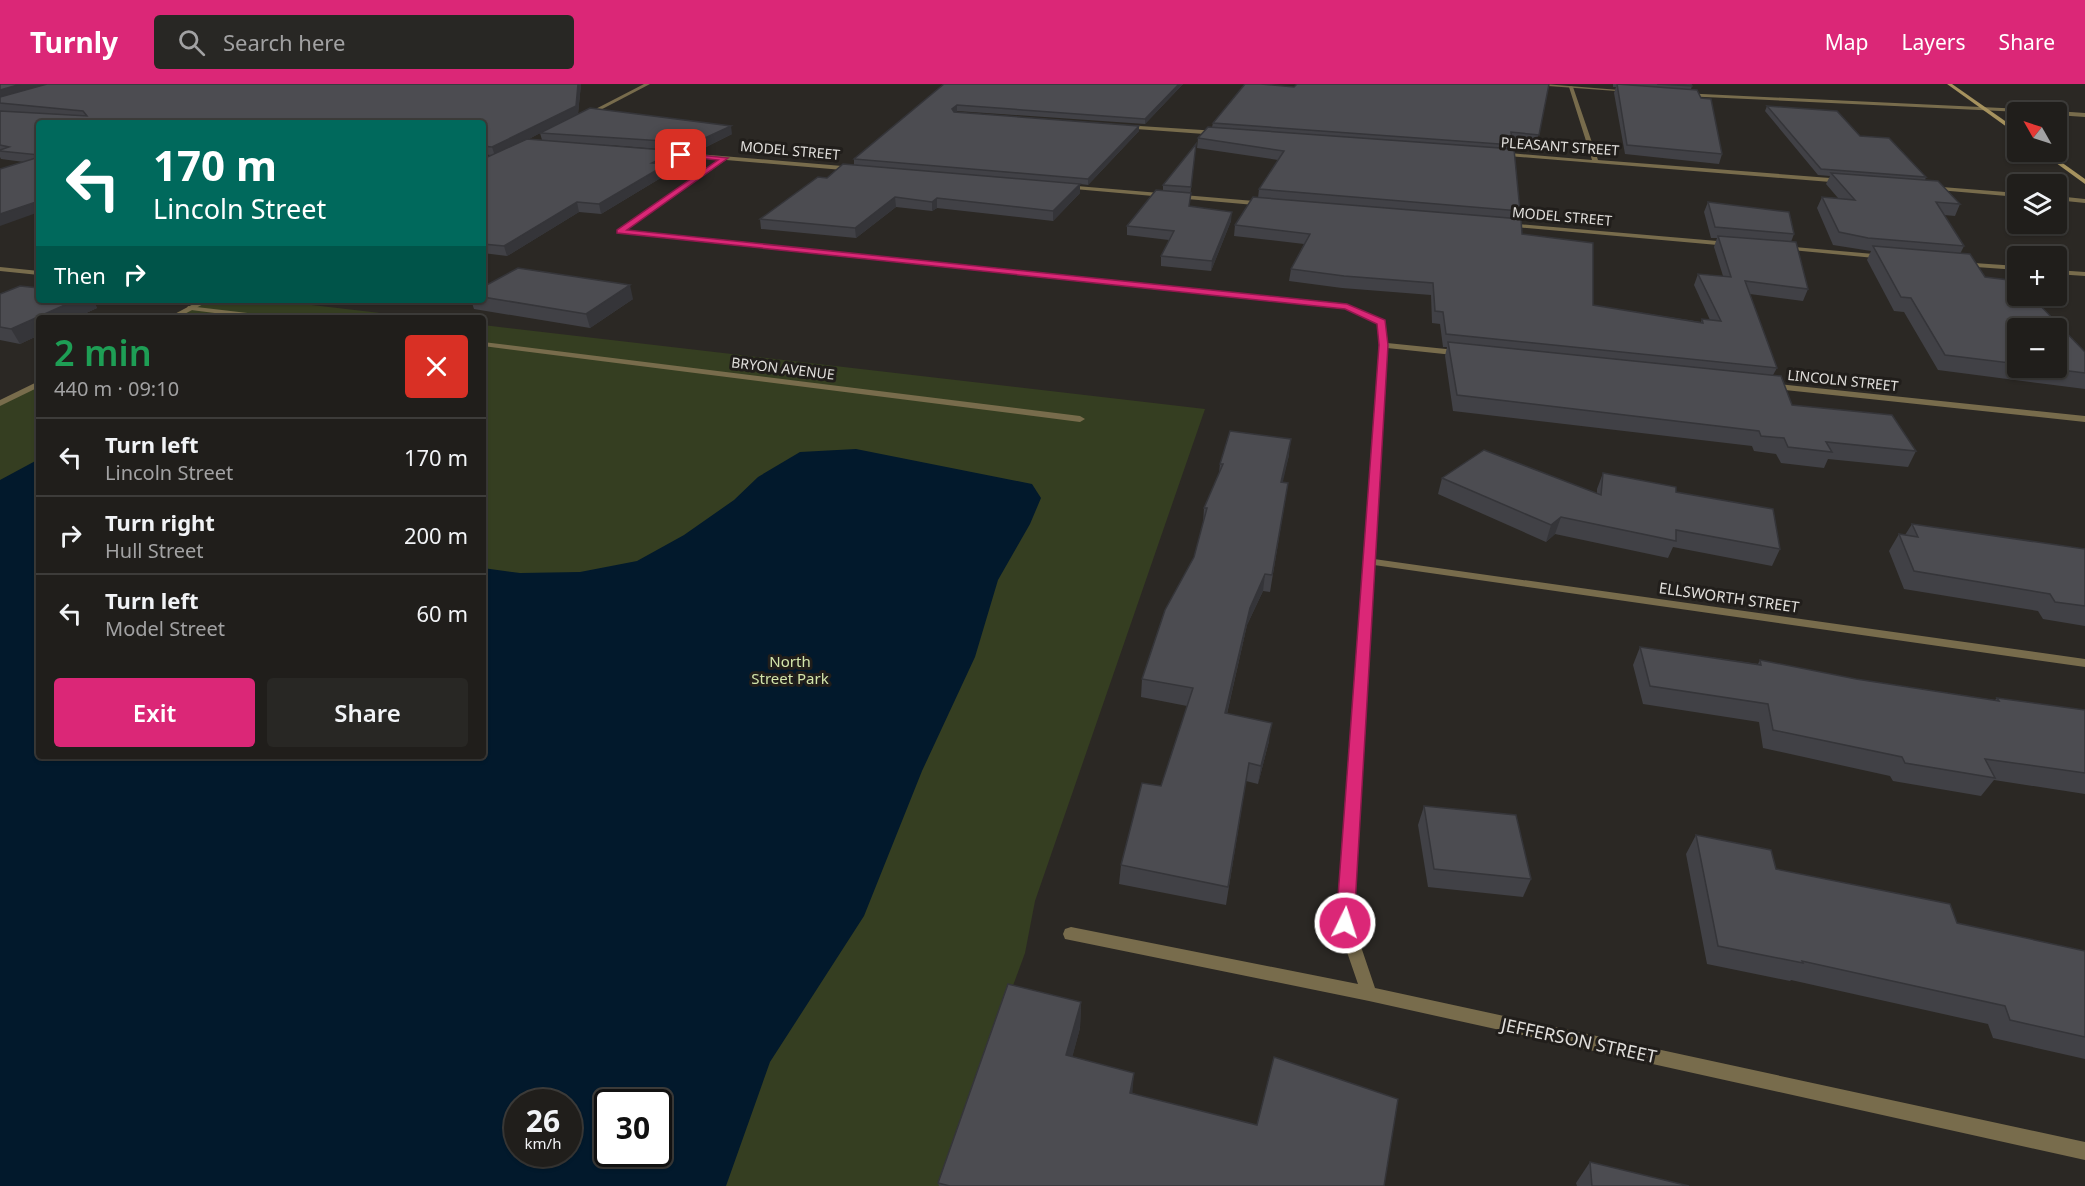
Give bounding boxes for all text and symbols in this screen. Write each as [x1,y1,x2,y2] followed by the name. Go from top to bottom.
[154,15,574,69] search box
[30,23,118,61] text: Turnly
[175,26,208,59] icon: search
[223,27,345,57] text: Search here
[1825,28,1869,56] text: Map
[1902,28,1966,56] text: Layers
[1999,28,2055,56] text: Share
[2007,102,2067,162] north arrow
[2007,102,2067,378] map controls
[655,129,706,180] pin
[1500,132,1620,160] street label: PLEASANT STREET
[153,136,277,193] text: 170 m
[739,136,841,164] street label: MODEL STREET
[664,138,697,171] icon: arrive
[54,144,132,222] icon: left
[2007,174,2067,234] button: layers
[153,190,326,227] text: Lincoln Street
[1511,202,1613,230] street label: MODEL STREET
[2007,246,2067,306] button: +
[118,258,151,291] icon: right
[54,260,106,290] text: Then
[2007,318,2067,378] button: −
[54,328,152,377] text: 2 min
[405,335,468,398] button: close
[730,352,836,384] street label: BRYON AVENUE
[1787,365,1900,395] street label: LINCOLN STREET
[54,375,179,402] text: 440 m · 09:10
[105,429,199,459] text: Turn left
[54,441,87,474] icon: left
[404,442,468,472] text: 170 m
[105,459,233,486] text: Lincoln Street
[105,507,215,537] text: Turn right
[54,519,87,552] icon: right
[404,520,468,550] text: 200 m
[105,537,204,564] text: Hull Street
[1658,577,1801,617] street label: ELLSWORTH STREET
[105,585,199,615] text: Turn left
[54,597,87,630] icon: left
[417,598,468,628] text: 60 m
[105,615,225,642] text: Model Street
[751,651,829,688] park label: North Street Park
[54,678,255,747] button: Exit
[267,678,468,747] button: Share
[1313,891,1377,955] position arrow
[1497,1011,1659,1068] street label: JEFFERSON STREET
[594,1089,672,1167] speed limit sign: 30
[526,1100,560,1141] text: 26
[525,1133,561,1153] text: km/h

